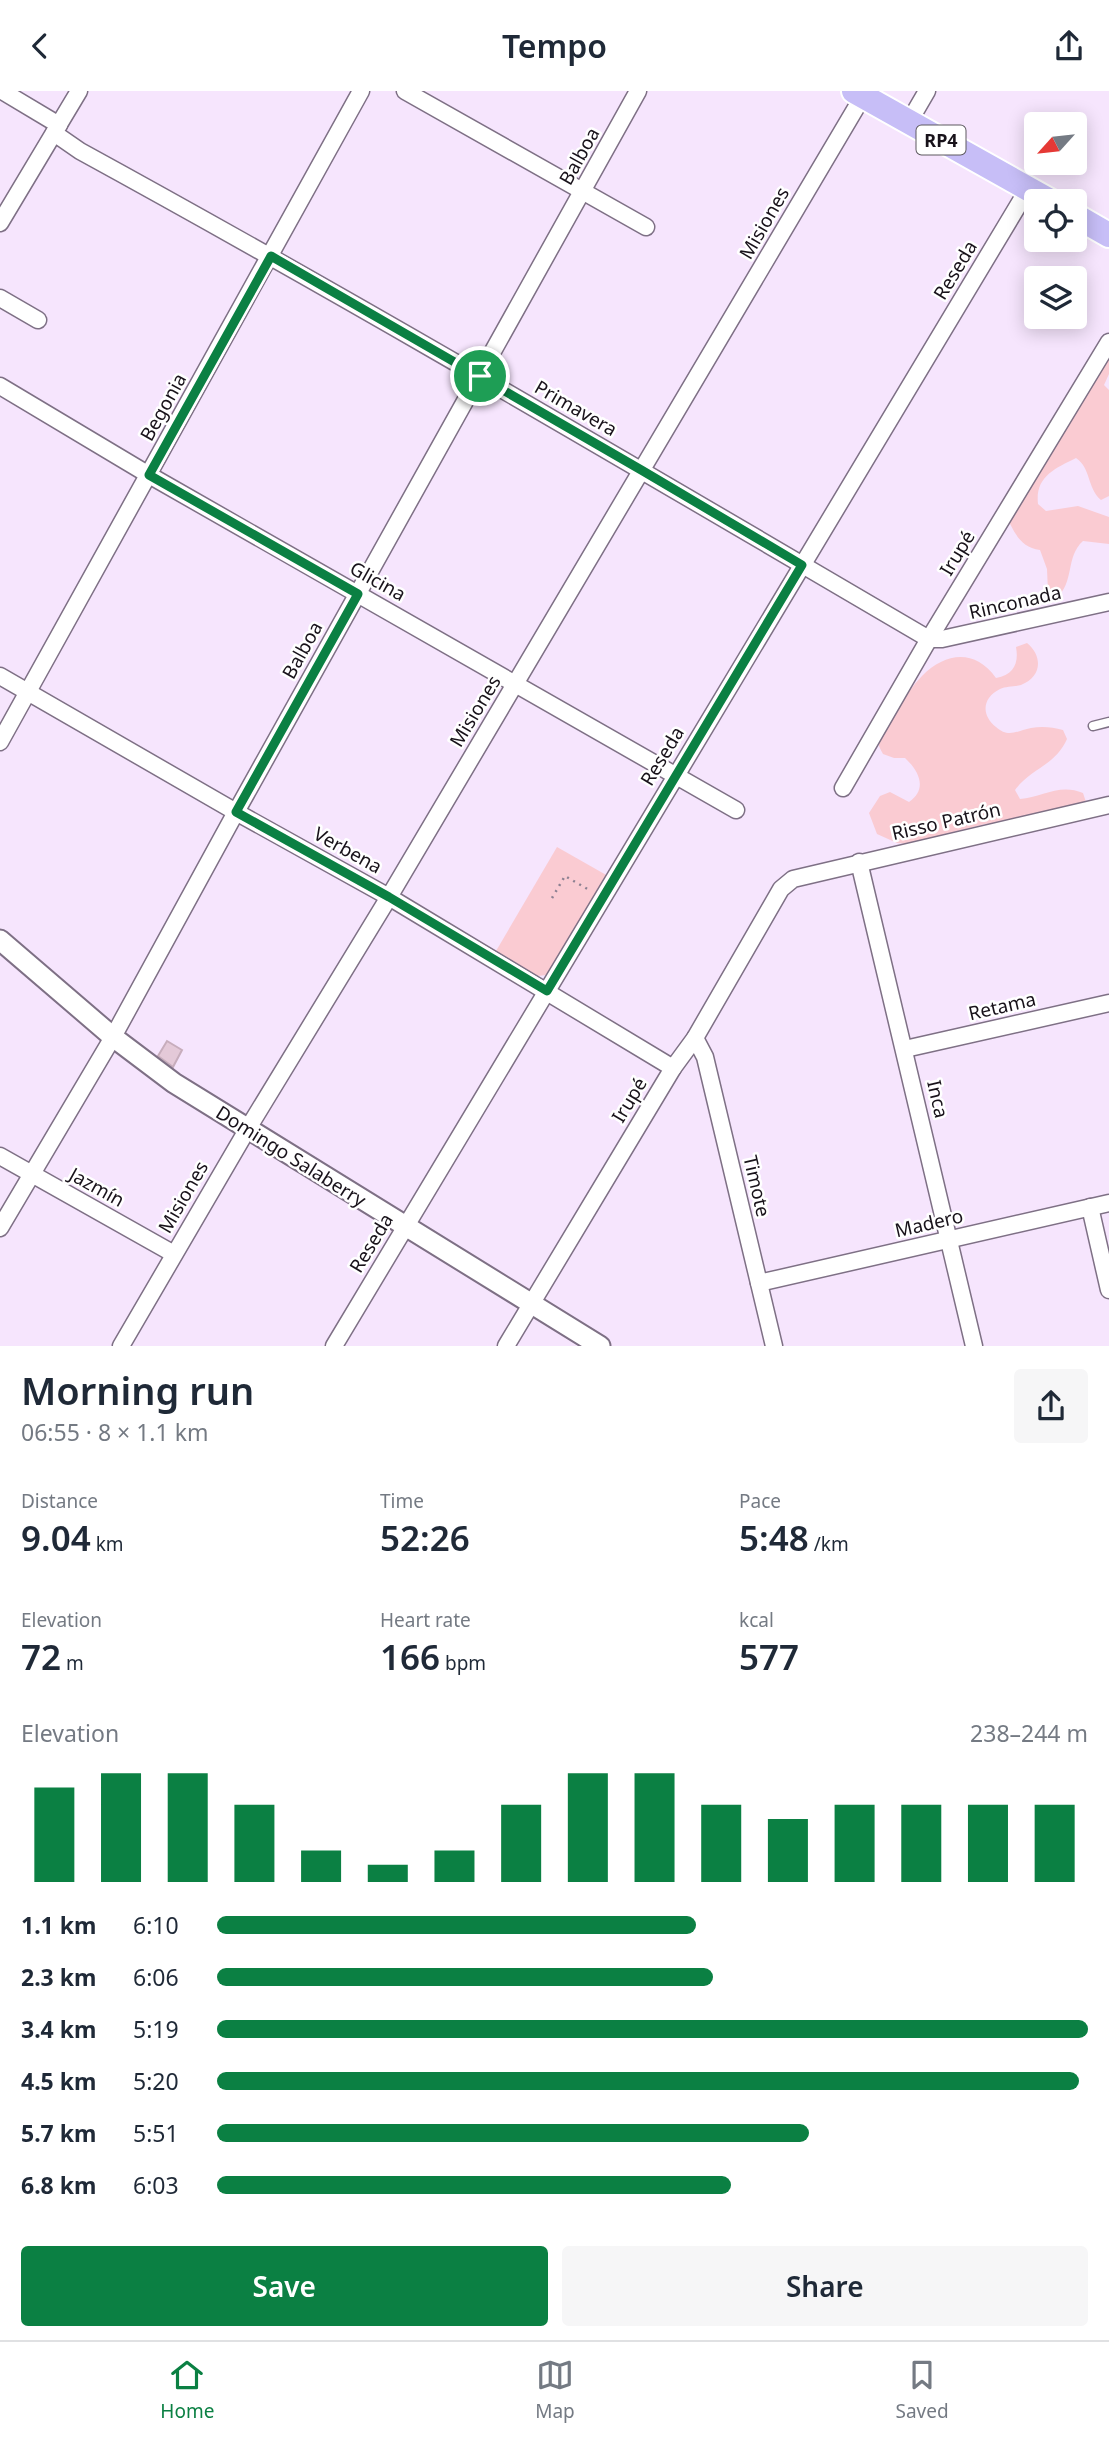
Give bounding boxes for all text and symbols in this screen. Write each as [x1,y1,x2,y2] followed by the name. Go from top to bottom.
[502,24,607,67] text: Tempo
[21,27,59,65] icon: back
[1050,27,1088,65] icon: share
[1024,112,1087,175] north arrow
[1024,112,1087,329] map controls
[553,123,605,189] street label: Balboa
[916,125,965,155] road number: RP4
[733,182,795,264] street label: Misiones
[1024,189,1087,252] button: locate
[927,236,983,304] street label: Reseda
[1024,266,1087,329] button: layers
[450,346,510,406] pin
[461,357,499,395] icon: arrive
[134,369,192,445] street label: Begonia
[530,374,622,442] street label: Primavera
[933,526,981,580] street label: Irupé
[345,555,411,607] street label: Glicina
[966,579,1064,625] street label: Rinconada
[276,617,328,683] street label: Balboa
[443,670,507,752] street label: Misiones
[634,722,690,790] street label: Reseda
[889,796,1003,846] street label: Risso Patrón
[309,821,387,879] street label: Verbena
[966,986,1038,1026] street label: Retama
[605,1073,653,1127] street label: Irupé
[921,1078,955,1120] street label: Inca
[211,1099,371,1213] street label: Domingo Salaberry
[737,1153,777,1219] street label: Timote
[152,1156,214,1238] street label: Misiones
[63,1160,129,1213] street label: Jazmín
[892,1203,966,1243] street label: Madero
[343,1209,399,1277] street label: Reseda
[21,1364,254,1416] text: Morning run
[1014,1369,1088,1443] button: share
[21,1416,208,1448] text: 06:55 · 8 × 1.1 km
[21,1488,98,1514] text: Distance
[380,1488,424,1514] text: Time
[739,1488,781,1514] text: Pace
[21,1514,91,1561] text: 9.04
[380,1514,470,1561] text: 52:26
[739,1514,809,1561] text: 5:48
[91,1531,124,1557] text: km
[809,1531,849,1557] text: /km
[21,1607,102,1633] text: Elevation
[380,1607,471,1633] text: Heart rate
[739,1607,774,1633] text: kcal
[21,1633,61,1680] text: 72
[380,1633,440,1680] text: 166
[739,1633,799,1680] text: 577
[61,1650,84,1676] text: m
[440,1650,486,1676] text: bpm
[21,1717,119,1749] text: Elevation
[970,1717,1088,1749] text: 238–244 m
[21,1909,96,1941] text: 1.1 km
[133,1909,179,1941] text: 6:10
[21,1961,96,1993] text: 2.3 km
[133,1961,179,1993] text: 6:06
[21,2013,96,2045] text: 3.4 km
[133,2013,179,2045] text: 5:19
[21,2065,96,2097] text: 4.5 km
[133,2065,179,2097] text: 5:20
[21,2117,96,2149] text: 5.7 km
[133,2117,179,2149] text: 5:51
[21,2169,96,2201] text: 6.8 km
[133,2169,179,2201] text: 6:03
[21,2246,548,2326] button: Save
[562,2246,1088,2326] button: Share
[160,2356,214,2424] tab: Home
[535,2356,575,2424] tab: Map
[895,2356,949,2424] tab: Saved

